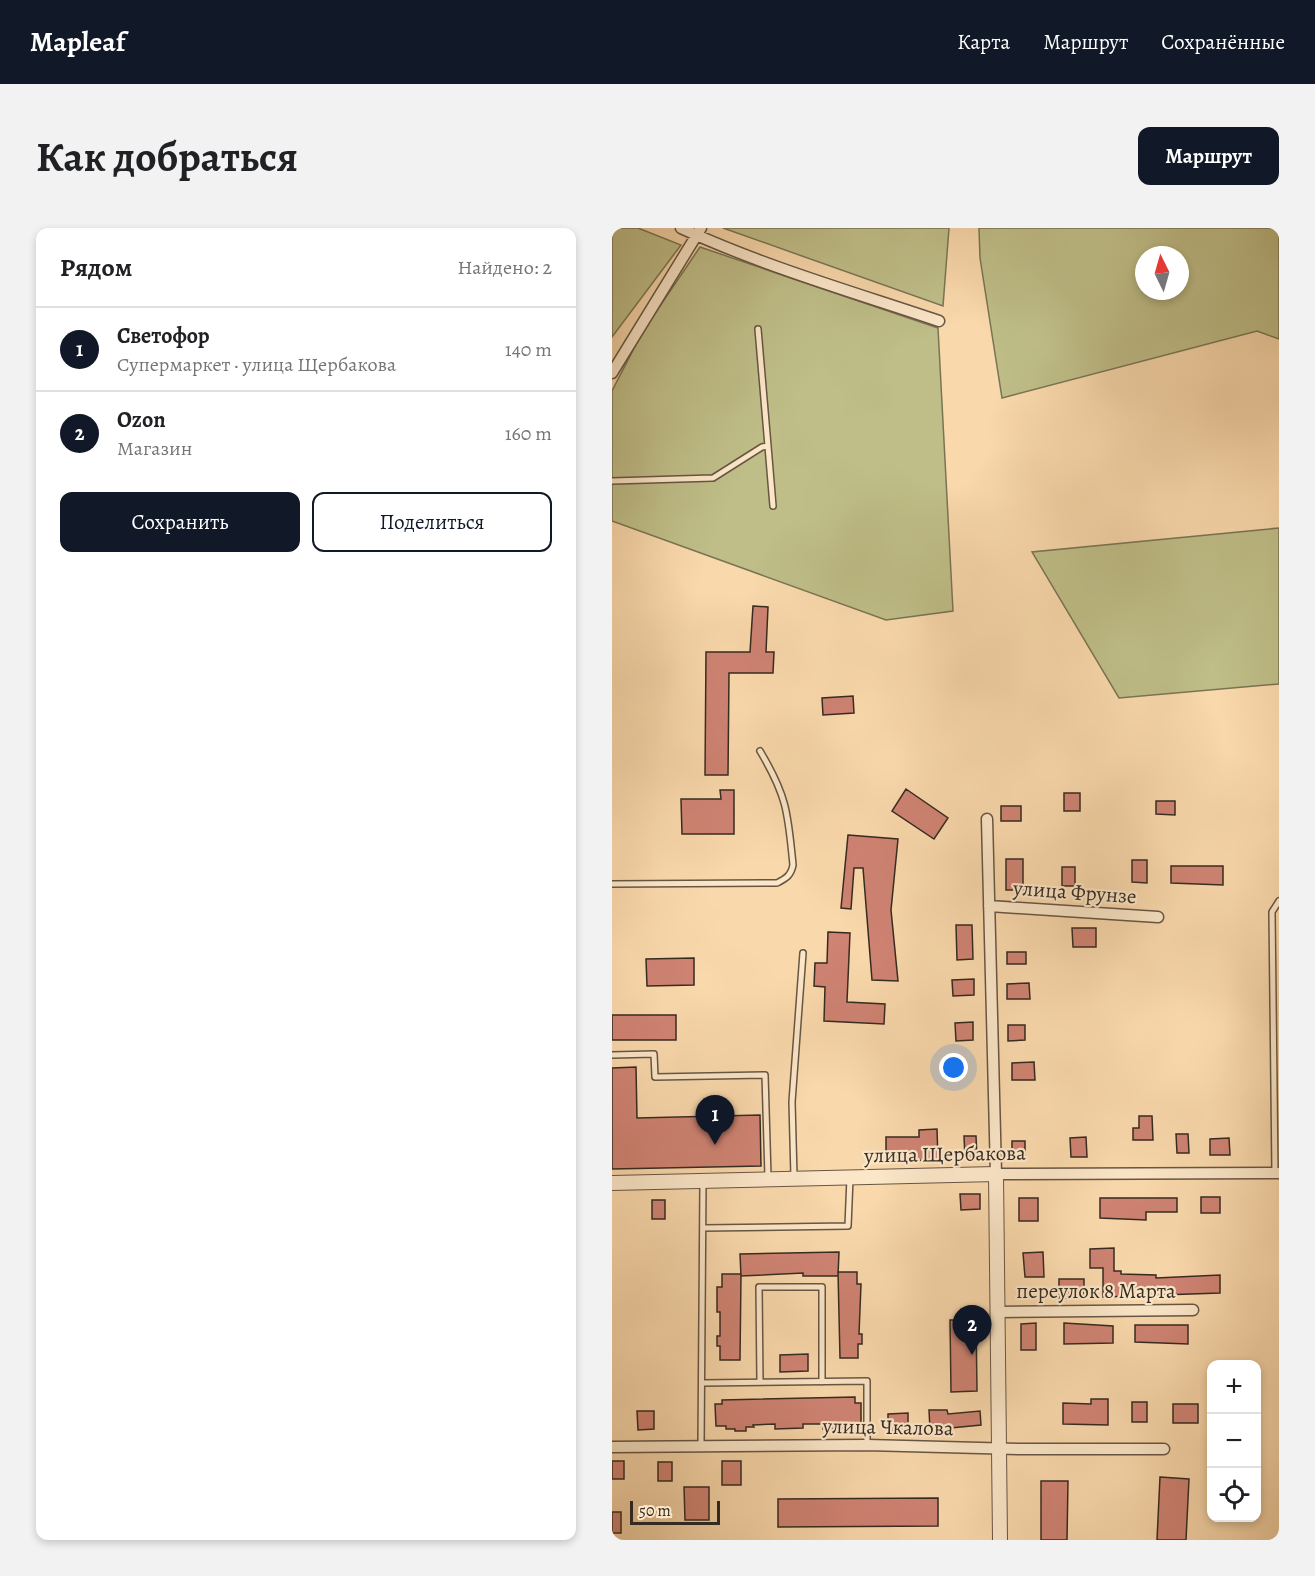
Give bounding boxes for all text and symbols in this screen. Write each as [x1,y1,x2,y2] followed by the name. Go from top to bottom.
[30,23,125,61] text: Mapleaf
[957,28,1010,56] text: Карта
[1043,28,1128,56] text: Маршрут
[1161,28,1285,56] text: Сохранённые
[1138,127,1279,185] button: Маршрут
[36,128,298,185] text: Как добраться
[1135,246,1189,300] north arrow
[60,250,132,285] text: Рядом
[457,254,552,281] text: Найдено: 2
[117,321,210,351] text: Светофор
[76,336,83,363] text: 1
[505,336,552,363] text: 140 m
[117,351,396,378] text: Супермаркет · улица Щербакова
[117,405,166,435] text: Ozon
[75,420,84,447] text: 2
[505,420,552,447] text: 160 m
[117,435,192,462] text: Магазин
[60,492,300,552] button: Сохранить
[312,492,552,552] button: Поделиться
[1011,874,1138,910] street label: улица Фрунзе
[939,1053,968,1082] your location
[696,1096,734,1145] pin: 1
[863,1139,1026,1169] street label: улица Щербакова
[1016,1277,1176,1305] street label: переулок 8 Марта
[952,1306,992,1355] pin: 2
[1207,1360,1261,1522] map controls
[1207,1360,1261,1414] button: +
[821,1412,954,1442] street label: улица Чкалова
[1207,1414,1261,1468] button: −
[1207,1468,1261,1522] button: locate
[630,1498,720,1526] scale bar
[639,1500,671,1522] text: 50 m

